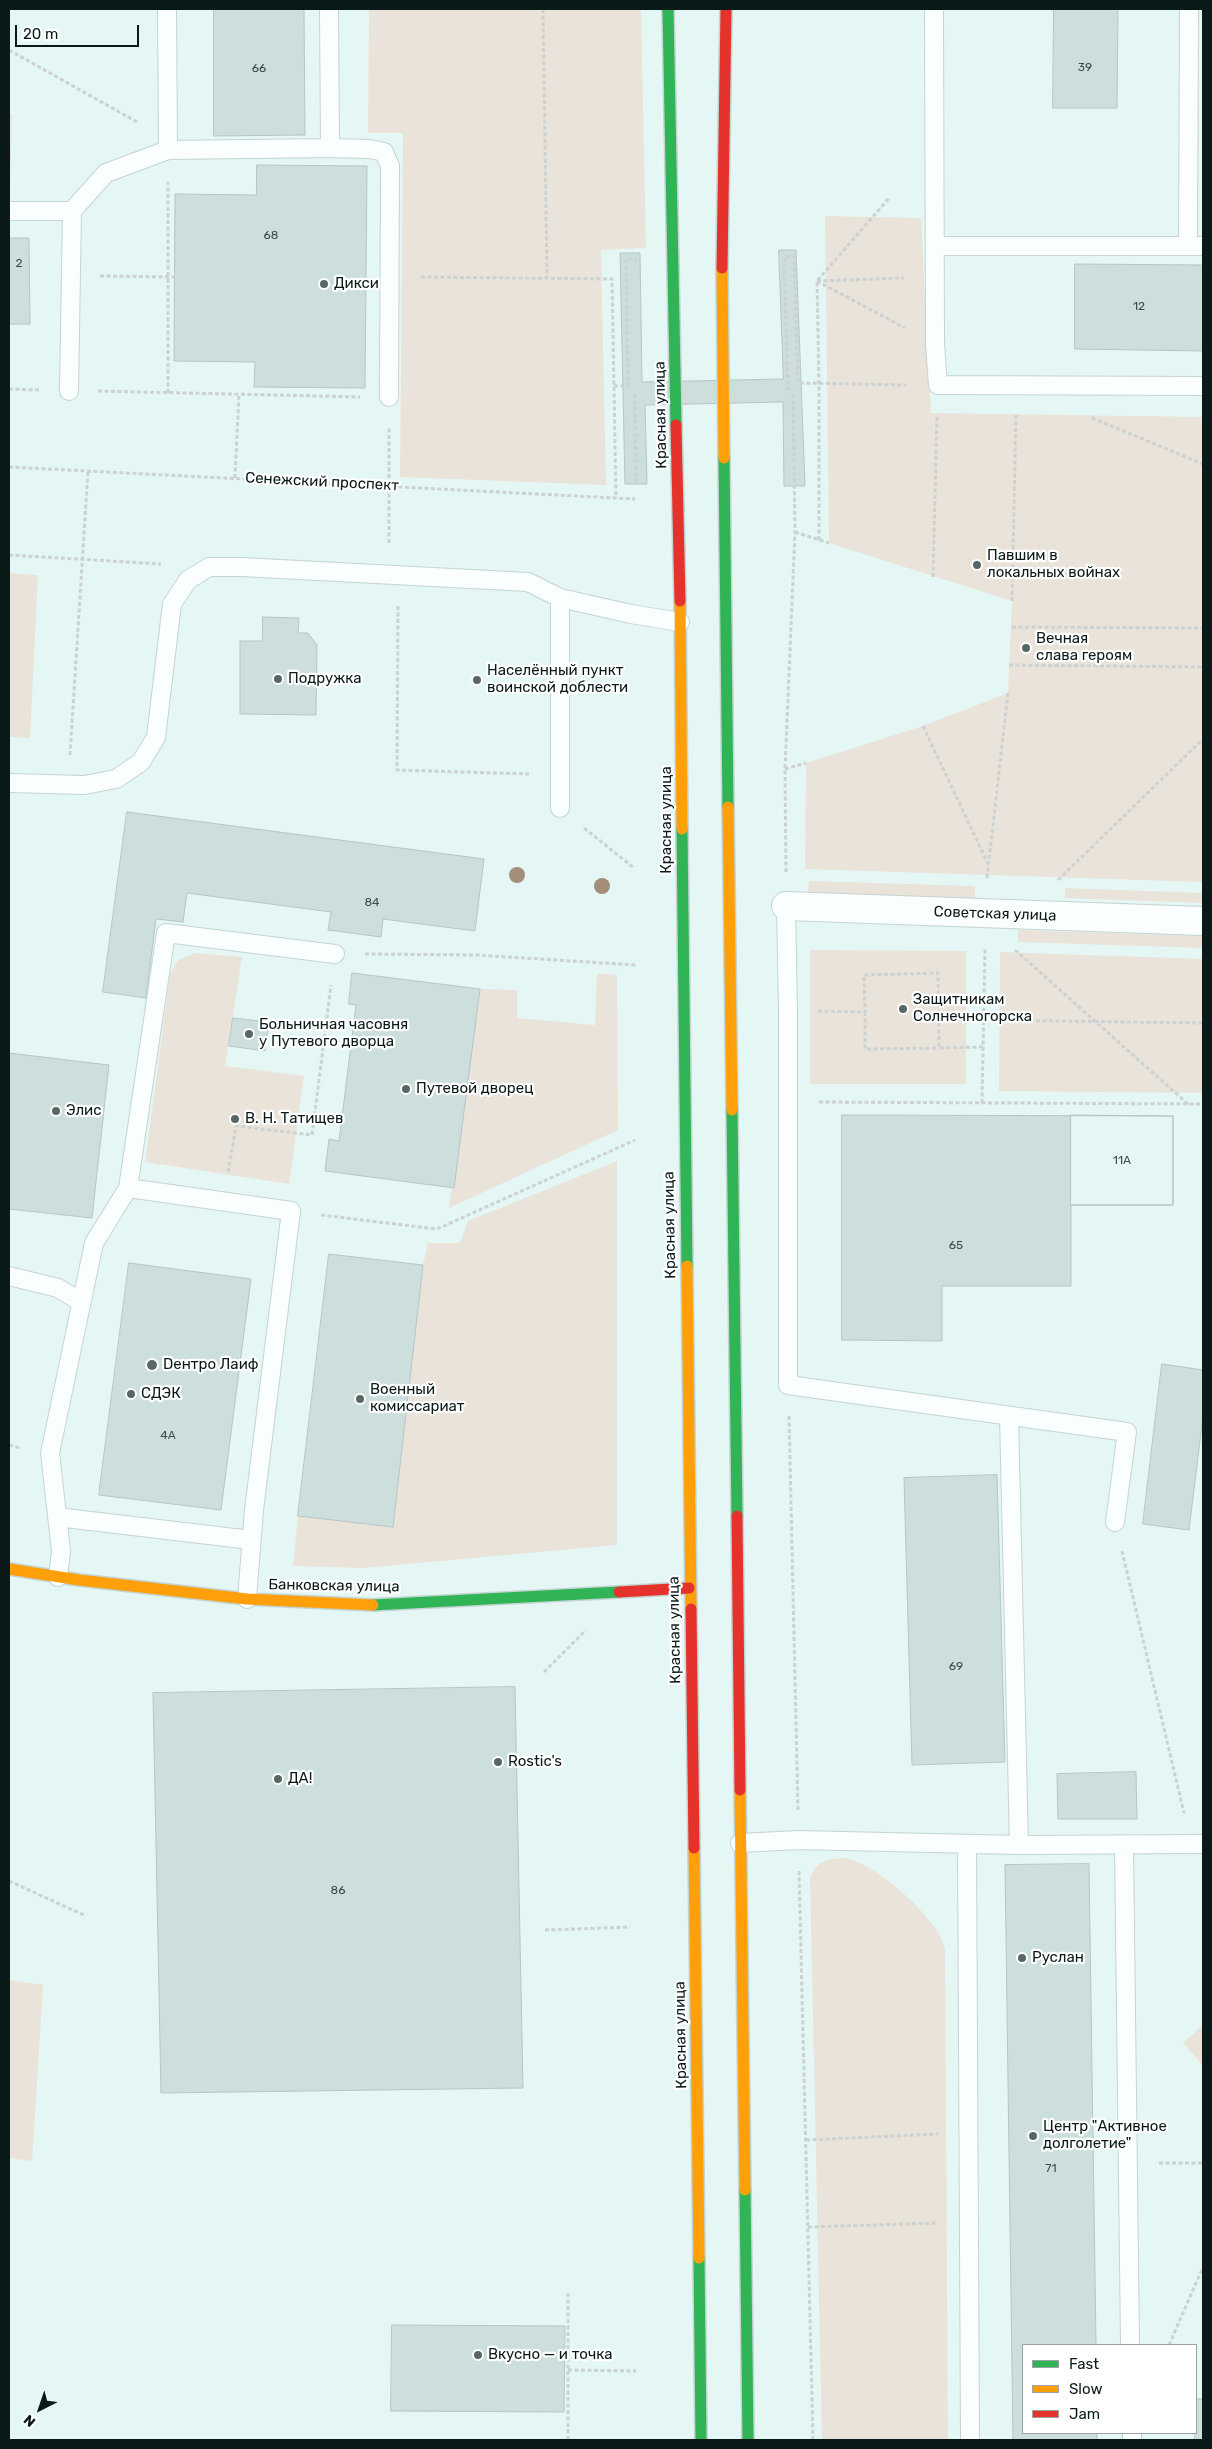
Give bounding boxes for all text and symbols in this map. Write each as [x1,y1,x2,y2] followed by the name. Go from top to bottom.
[18,15,141,47] scale bar
[23,25,58,43] text: 20 m
[1078,61,1092,75] house number: 39
[252,62,266,76] house number: 66
[264,229,278,243] house number: 68
[15,257,23,271] house number: 2
[334,275,379,293] place label: Дикси
[318,278,330,290] marker: Дикси
[1133,300,1145,314] house number: 12
[651,361,671,469] street label: Красная улица
[245,469,399,495] street label: Сенежский проспект
[987,547,1120,582] place label: Павшим в локальных войнах
[971,559,983,571] marker: Павшим в локальных войнах
[1036,630,1132,665] place label: Вечная слава героям
[1020,642,1032,654] marker: Вечная слава героям
[487,662,628,697] place label: Населённый пункт воинской доблести
[288,670,361,688] place label: Подружка
[272,673,284,685] marker: Подружка
[471,674,483,686] marker: Населённый пункт воинской доблести
[658,766,676,874] street label: Красная улица
[364,896,380,910] house number: 84
[933,903,1057,925] street label: Советская улица
[913,991,1032,1026] place label: Защитникам Солнечногорска
[897,1003,909,1015] marker: Защитникам Солнечногорска
[259,1016,408,1051] place label: Больничная часовня у Путевого дворца
[243,1028,255,1040] marker: Больничная часовня у Путевого дворца
[416,1080,533,1098] place label: Путевой дворец
[400,1083,412,1095] marker: Путевой дворец
[66,1102,102,1120] place label: Элис
[50,1105,62,1117] marker: Элис
[245,1110,343,1128] place label: В. Н. Татищев
[229,1113,241,1125] marker: В. Н. Татищев
[1113,1154,1131,1168] house number: 11А
[660,1171,680,1279] street label: Красная улица
[949,1239,963,1253] house number: 65
[163,1356,259,1374] place label: Dентро Лаиф
[145,1358,159,1372] marker: Dентро Лаиф
[370,1381,465,1416] place label: Военный комиссариат
[141,1385,181,1403] place label: СДЭК
[125,1388,137,1400] marker: СДЭК
[354,1393,366,1405] marker: Военный комиссариат
[160,1429,176,1443] house number: 4А
[268,1576,400,1596] street label: Банковская улица
[665,1576,685,1684] street label: Красная улица
[949,1660,963,1674] house number: 69
[508,1753,562,1771] place label: Rostic's
[492,1756,504,1768] marker: Rostic's
[288,1770,312,1788] place label: ДА!
[272,1773,284,1785] marker: ДА!
[331,1884,345,1898] house number: 86
[1032,1949,1084,1967] place label: Руслан
[1016,1952,1028,1964] marker: Руслан
[671,1981,691,2089] street label: Красная улица
[1043,2118,1167,2153] place label: Центр "Активное долголетие"
[1027,2130,1039,2142] marker: Центр "Активное долголетие"
[1045,2162,1057,2176] house number: 71
[1022,2344,1197,2434] legend
[488,2346,613,2364] place label: Вкусно — и точка
[472,2349,484,2361] marker: Вкусно — и точка
[1069,2355,1099,2373] text: Fast
[1069,2380,1102,2398] text: Slow
[15,2384,65,2434] north arrow
[1069,2405,1100,2423] text: Jam
[20,2411,39,2430] text: N

